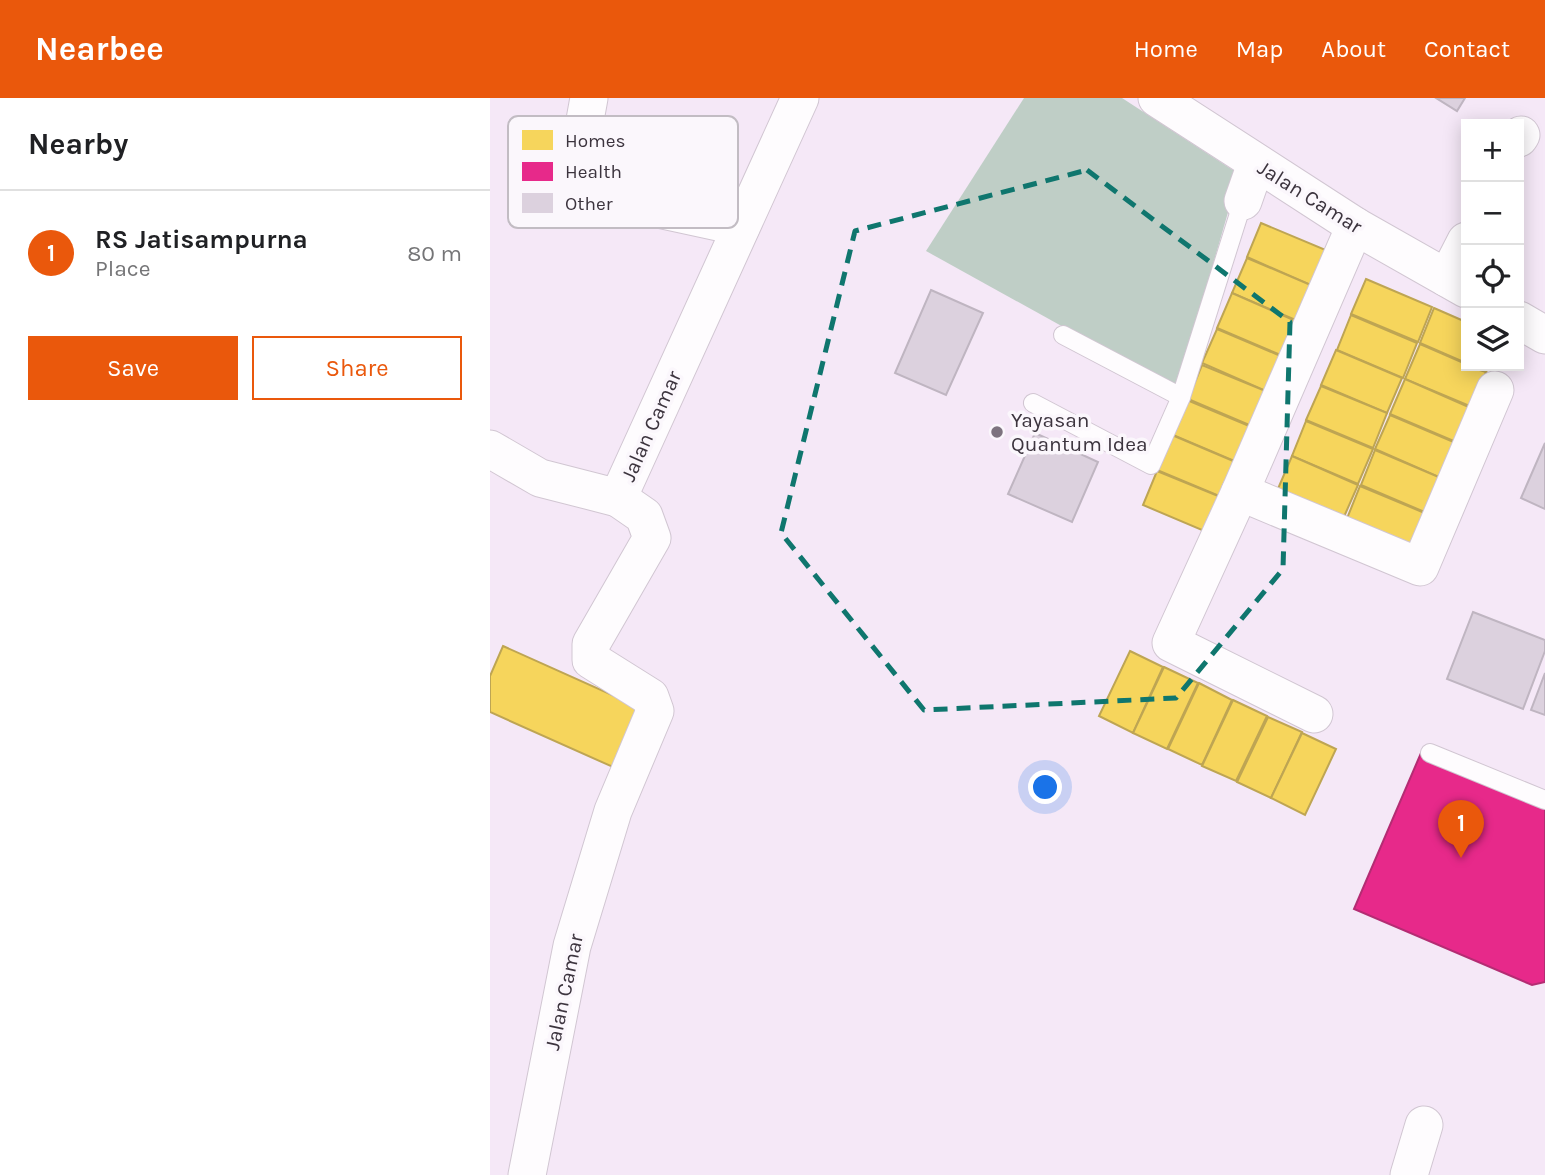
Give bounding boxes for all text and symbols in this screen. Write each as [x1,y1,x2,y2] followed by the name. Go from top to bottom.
[35,30,164,68] text: Nearbee
[1134,35,1198,63] text: Home
[1236,35,1283,63] text: Map
[1321,35,1386,63] text: About
[1424,35,1510,63] text: Contact
[508,116,738,228] legend
[1461,119,1524,371] map controls
[1461,119,1524,182] button: +
[28,126,128,162] text: Nearby
[565,130,626,152] text: Homes
[1253,155,1367,239] street label: Jalan Camar
[565,161,622,183] text: Health
[1461,182,1524,245] button: −
[565,193,613,215] text: Other
[95,224,308,255] text: RS Jatisampurna
[47,240,55,267] text: 1
[407,240,462,267] text: 80 m
[1461,245,1524,308] button: locate
[95,255,151,282] text: Place
[1461,308,1524,371] button: layers
[28,336,238,400] button: Save
[252,336,462,400] button: Share
[616,367,686,485] street label: Jalan Camar
[1011,408,1148,456] place label: Yayasan Quantum Idea
[989,424,1005,440] marker: Yayasan Quantum Idea
[1028,770,1062,804] your location
[1438,800,1484,858] pin: 1
[540,931,588,1052] street label: Jalan Camar

